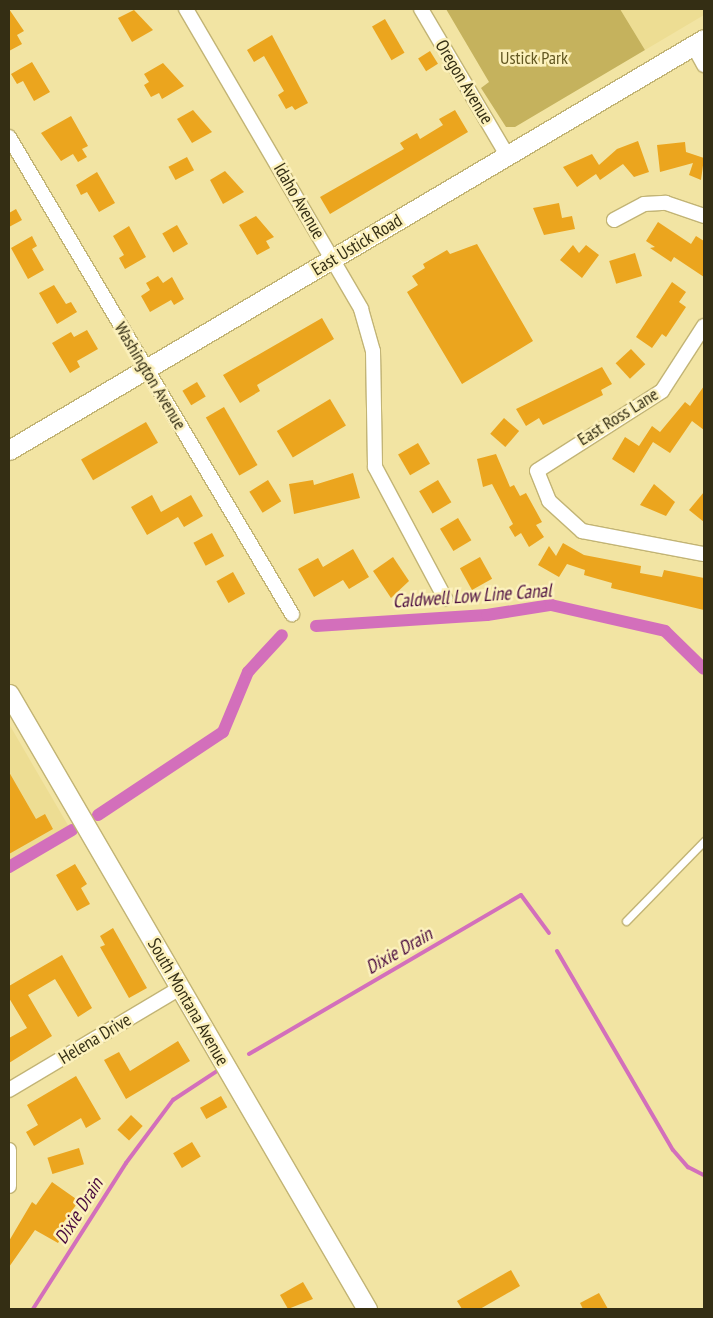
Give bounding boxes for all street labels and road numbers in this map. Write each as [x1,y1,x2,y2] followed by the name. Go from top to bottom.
[430,36,498,128] street label: Oregon Avenue
[269,159,329,243] street label: Idaho Avenue
[308,209,406,281] street label: East Ustick Road
[109,318,191,434] street label: Washington Avenue
[574,384,662,450] street label: East Ross Lane
[143,934,233,1070] street label: South Montana Avenue
[55,1009,135,1069] street label: Helena Drive

